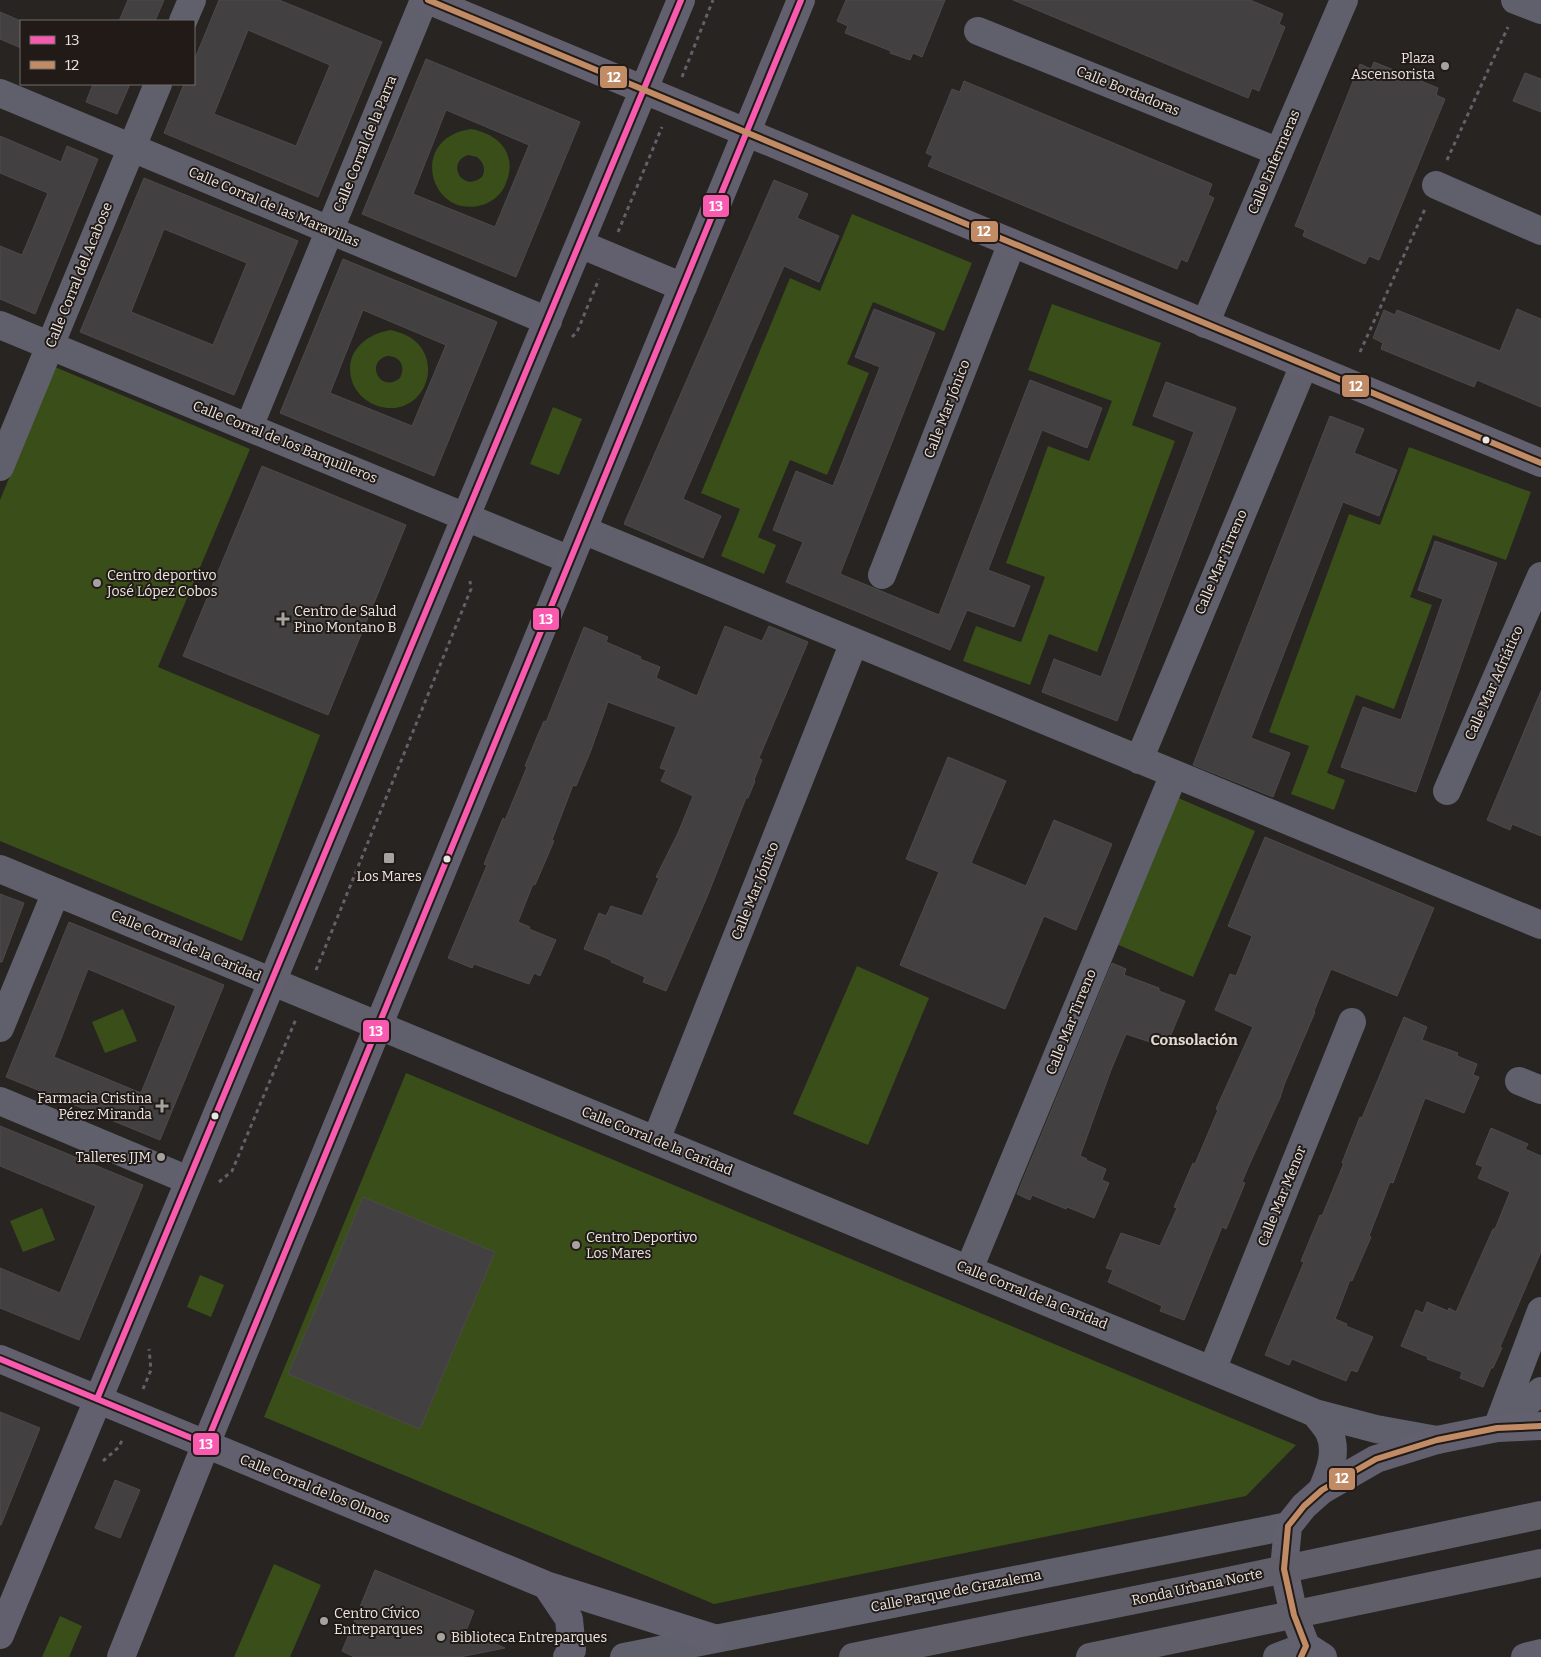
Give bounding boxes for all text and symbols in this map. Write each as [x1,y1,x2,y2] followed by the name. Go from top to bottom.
[20,20,195,85] legend
[65,31,80,49] text: 13
[1351,50,1435,83] place label: Plaza Ascensorista
[65,56,79,74] text: 12
[1439,60,1451,72] marker: Plaza Ascensorista
[1074,63,1182,119] street label: Calle Bordadoras
[599,65,628,89] line badge: 12
[607,69,621,86] text: 12
[330,73,400,215] street label: Calle Corral de la Parra
[1244,107,1304,217] street label: Calle Enfermeras
[186,163,362,251] street label: Calle Corral de las Maravillas
[702,194,730,218] line badge: 13
[709,198,723,215] text: 13
[42,200,116,350] street label: Calle Corral del Acabose
[970,220,999,243] line badge: 12
[977,223,991,240] text: 12
[920,357,974,461] street label: Calle Mar Jónico
[1341,374,1370,398] line badge: 12
[1349,378,1363,395] text: 12
[190,397,380,487] street label: Calle Corral de los Barquilleros
[1481,435,1491,445] unlabelled marker
[1191,507,1251,617] street label: Calle Mar Tirreno
[106,567,217,600] place label: Centro deportivo José López Cobos
[91,577,103,589] marker: Centro deportivo José López Cobos
[294,603,397,636] place label: Centro de Salud Pino Montano B
[532,607,560,631] line badge: 13
[539,611,553,628] text: 13
[276,612,290,626] marker: Centro de Salud Pino Montano B
[1461,623,1527,743] street label: Calle Mar Adriático
[728,839,782,943] street label: Calle Mar Jónico
[382,851,396,865] marker: Los Mares
[442,854,452,864] unlabelled marker
[356,868,422,885] place label: Los Mares
[108,907,264,985] street label: Calle Corral de la Caridad
[1042,967,1100,1077] street label: Calle Mar Tirreno
[362,1019,390,1043] line badge: 13
[369,1023,383,1040] text: 13
[1150,1031,1238,1049] district label: Consolación
[37,1090,152,1123] place label: Farmacia Cristina Pérez Miranda
[156,1100,168,1112] marker: Farmacia Cristina Pérez Miranda
[579,1103,735,1179] street label: Calle Corral de la Caridad
[210,1111,220,1121] unlabelled marker
[1254,1143,1310,1249] street label: Calle Mar Menor
[76,1149,151,1166] place label: Talleres JJM
[155,1151,167,1163] marker: Talleres JJM
[586,1229,697,1262] place label: Centro Deportivo Los Mares
[570,1239,582,1251] marker: Centro Deportivo Los Mares
[954,1257,1110,1333] street label: Calle Corral de la Caridad
[192,1432,220,1456] line badge: 13
[199,1436,213,1453] text: 13
[237,1451,393,1527] street label: Calle Corral de los Olmos
[1328,1467,1356,1491] line badge: 12
[1335,1470,1349,1487] text: 12
[1130,1565,1264,1609] street label: Ronda Urbana Norte
[869,1566,1043,1616] street label: Calle Parque de Grazalema
[334,1605,423,1638] place label: Centro Cívico Entreparques
[318,1615,330,1627] marker: Centro Cívico Entreparques
[451,1629,607,1646] place label: Biblioteca Entreparques
[435,1631,447,1643] marker: Biblioteca Entreparques

